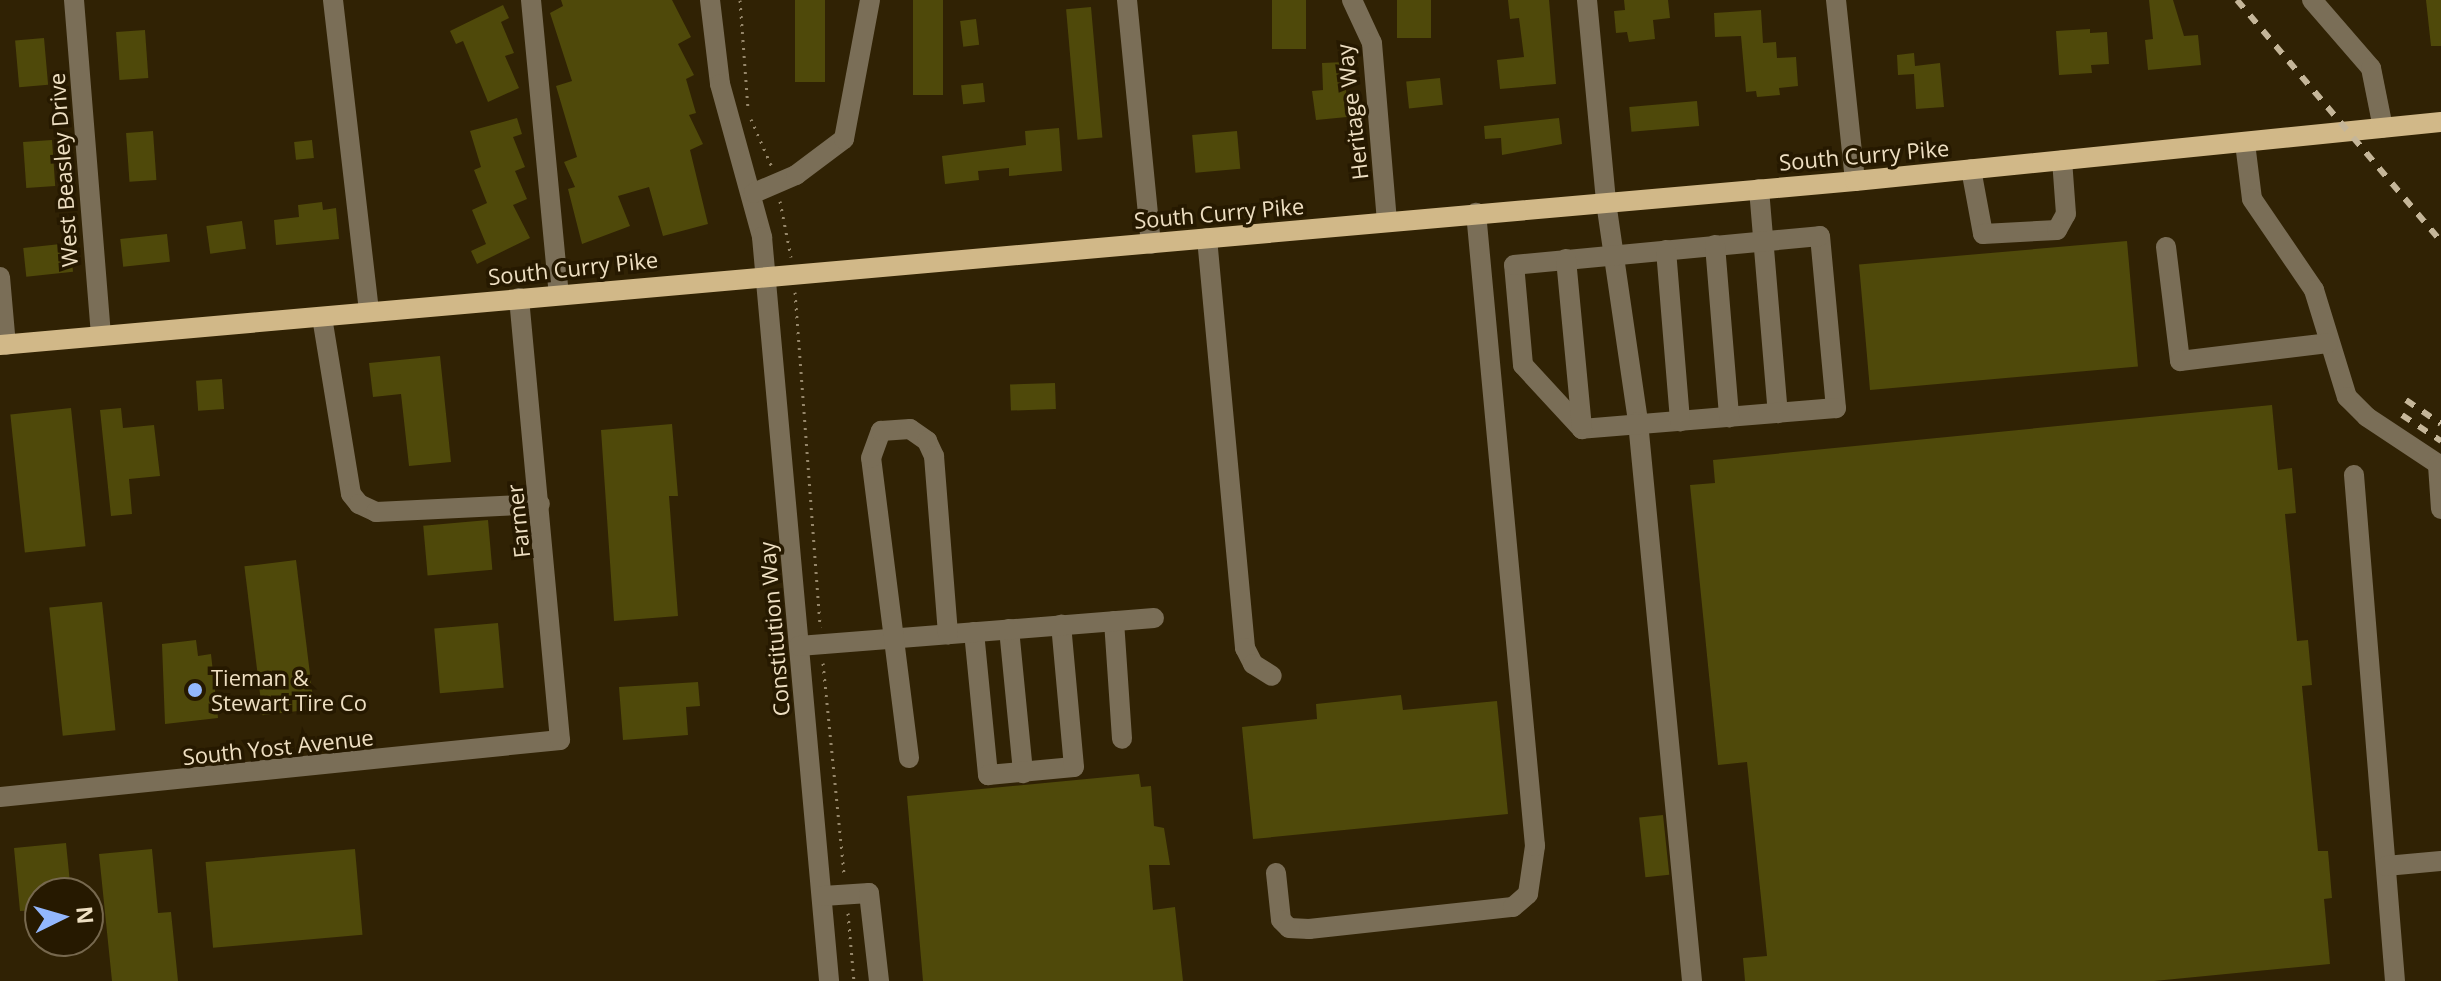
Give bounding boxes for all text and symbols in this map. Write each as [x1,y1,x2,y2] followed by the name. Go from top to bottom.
[1331,43,1373,181] street label: Heritage Way
[43,72,83,268] street label: West Beasley Drive
[1778,134,1950,176] street label: South Curry Pike
[1133,192,1305,234] street label: South Curry Pike
[487,246,659,290] street label: South Curry Pike
[501,483,535,559] street label: Farmer
[753,541,795,717] street label: Constitution Way
[211,664,367,716] place label: Tieman & Stewart Tire Co
[186,681,204,699] marker: Tieman & Stewart Tire Co
[181,724,375,770] street label: South Yost Avenue
[24,877,104,957] north arrow
[70,905,102,925] text: N

